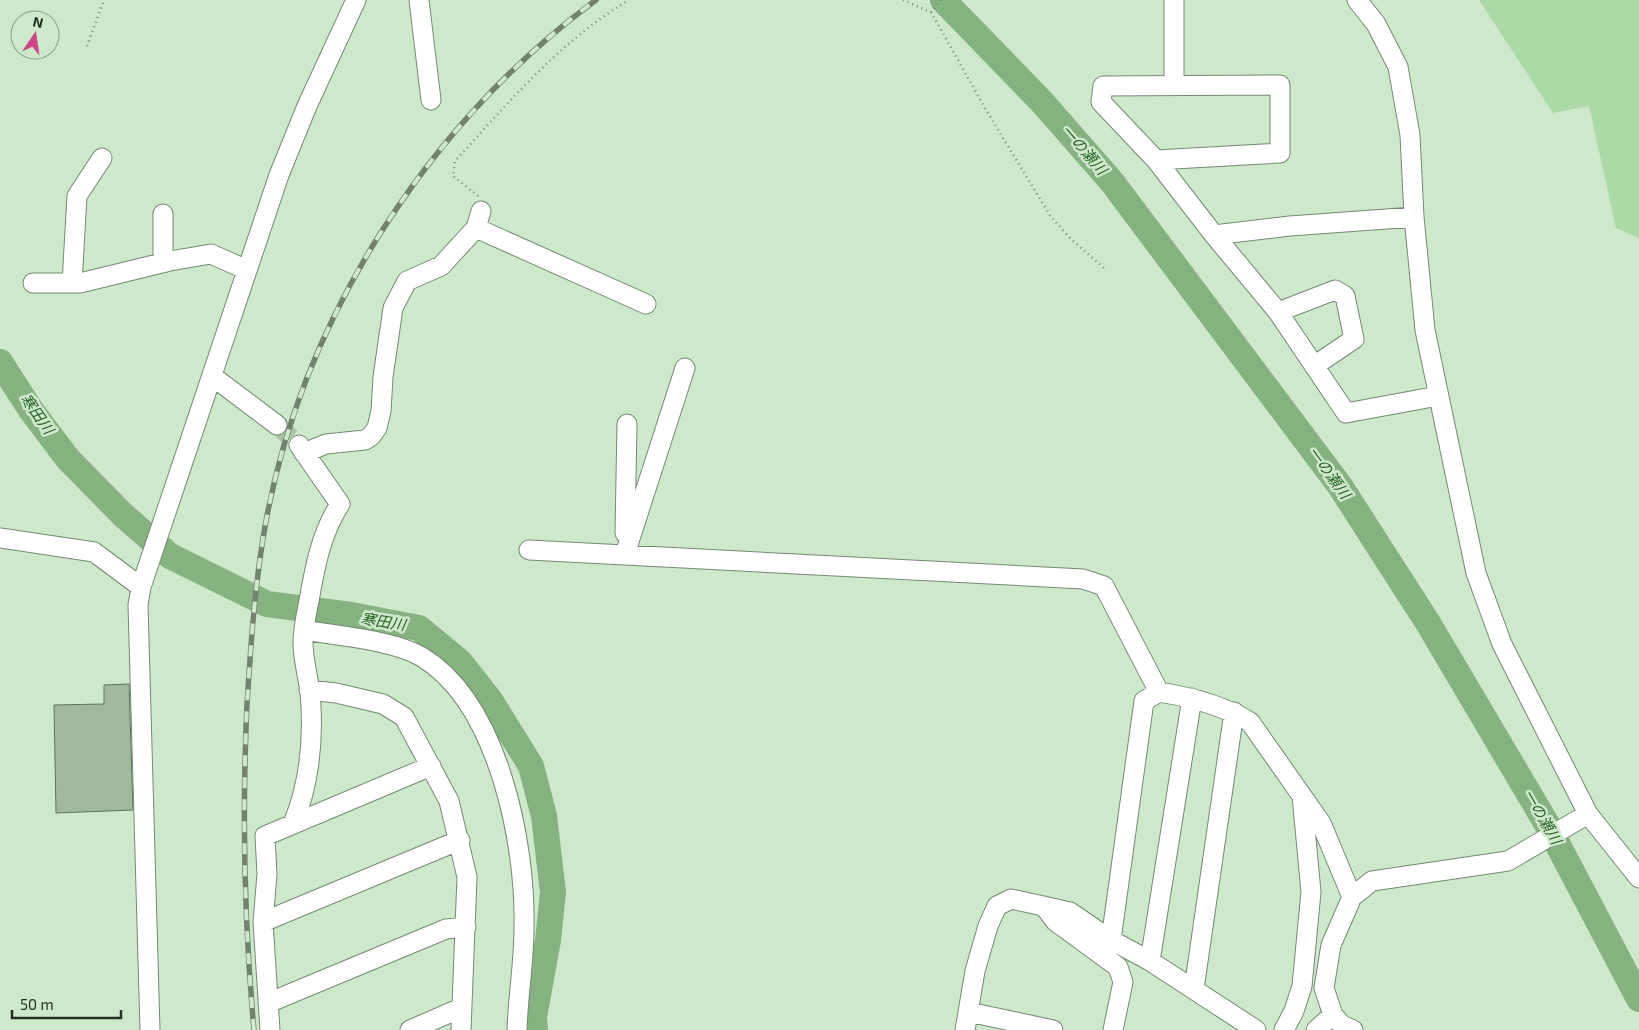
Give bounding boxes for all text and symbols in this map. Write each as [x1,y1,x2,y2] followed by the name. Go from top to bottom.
[10,10,60,60] north arrow
[31,12,45,31] text: N
[1058,121,1113,179] water label: 一の瀬川
[18,390,59,439] water label: 寒田川
[1305,443,1356,504] water label: 一の瀬川
[360,609,409,634] water label: 寒田川
[1520,786,1567,849] water label: 一の瀬川
[12,988,121,1020] scale bar
[20,995,54,1013] text: 50 m

